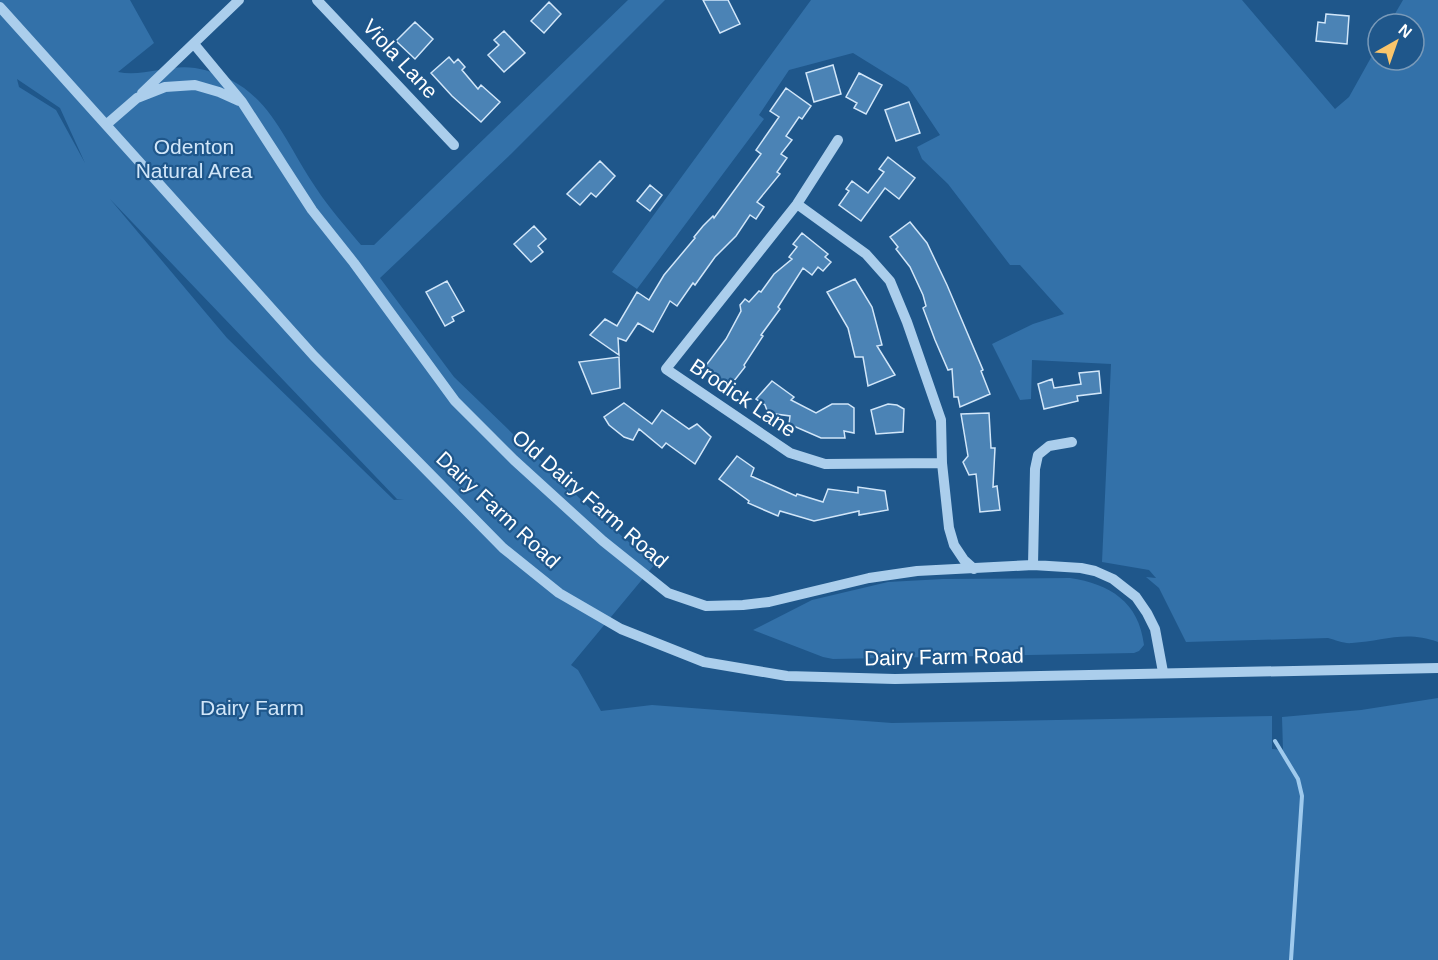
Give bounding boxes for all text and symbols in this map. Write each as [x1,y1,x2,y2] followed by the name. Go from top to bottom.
[1366,12,1426,72] north arrow
[358,15,442,103] street label: Viola Lane
[1395,21,1415,41] text: N
[136,135,253,182] park label: Odenton Natural Area
[686,354,801,441] street label: Brodick Lane
[508,425,673,572] street label: Old Dairy Farm Road
[432,447,565,573] street label: Dairy Farm Road
[864,644,1024,669] street label: Dairy Farm Road
[200,696,304,719] park label: Dairy Farm

